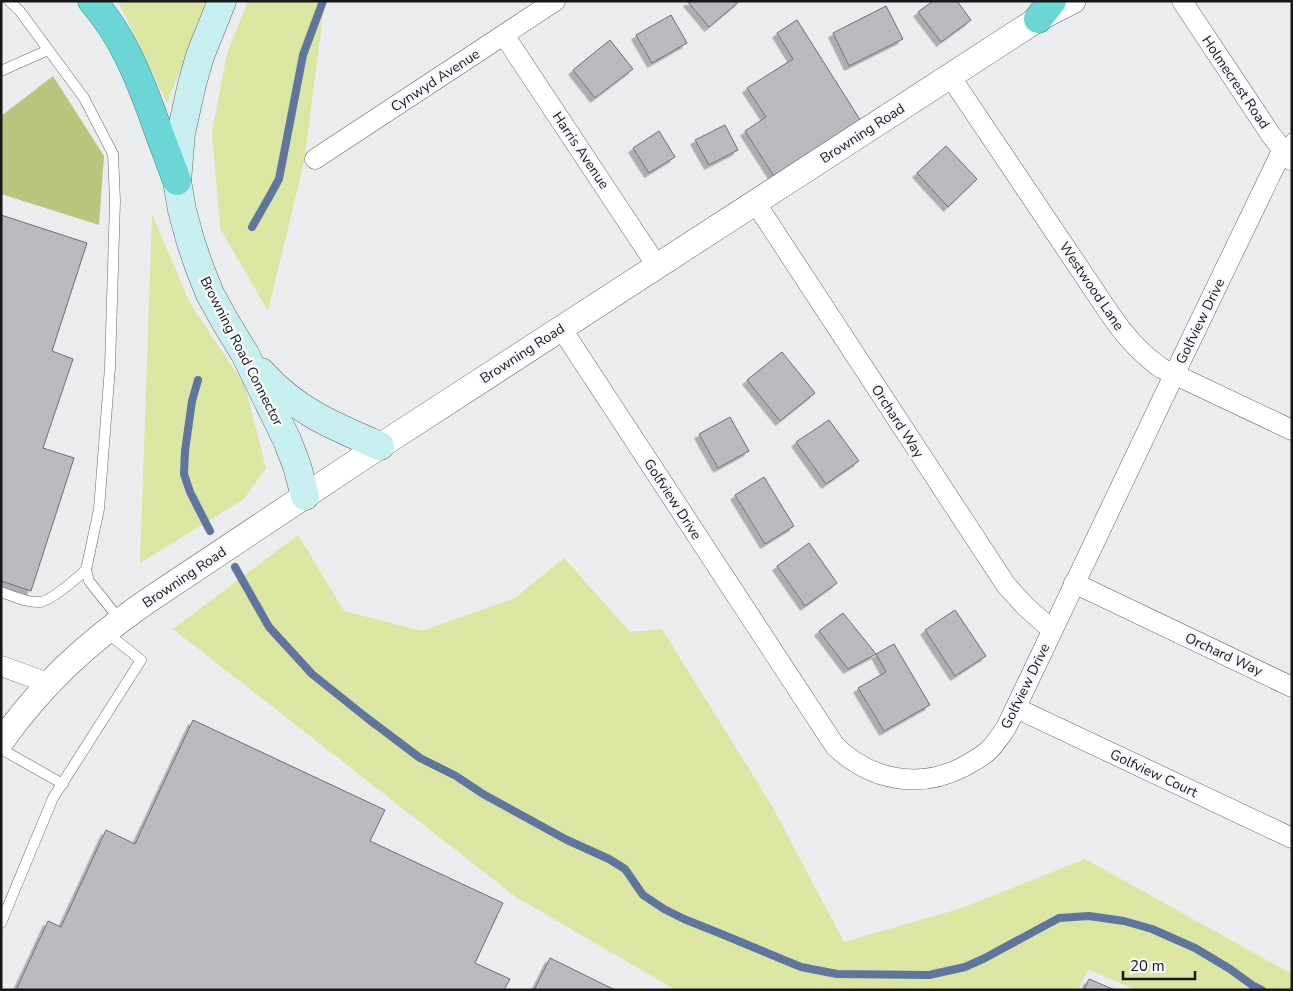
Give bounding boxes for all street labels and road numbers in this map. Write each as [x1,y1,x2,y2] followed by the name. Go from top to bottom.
[1197,32,1274,133] street label: Holmecrest Road
[387,44,484,116] street label: Cynwyd Avenue
[816,99,908,168] street label: Browning Road
[548,108,613,193] street label: Harris Avenue
[1055,238,1128,334] street label: Westwood Lane
[196,273,288,429] street label: Browning Road Connector
[1172,275,1229,367] street label: Golfview Drive
[476,319,568,388] street label: Browning Road
[867,381,929,462] street label: Orchard Way
[639,455,706,543] street label: Golfview Drive
[139,542,230,613] street label: Browning Road
[1182,628,1266,681] street label: Orchard Way
[997,640,1054,732] street label: Golfview Drive
[1107,745,1201,802] street label: Golfview Court

